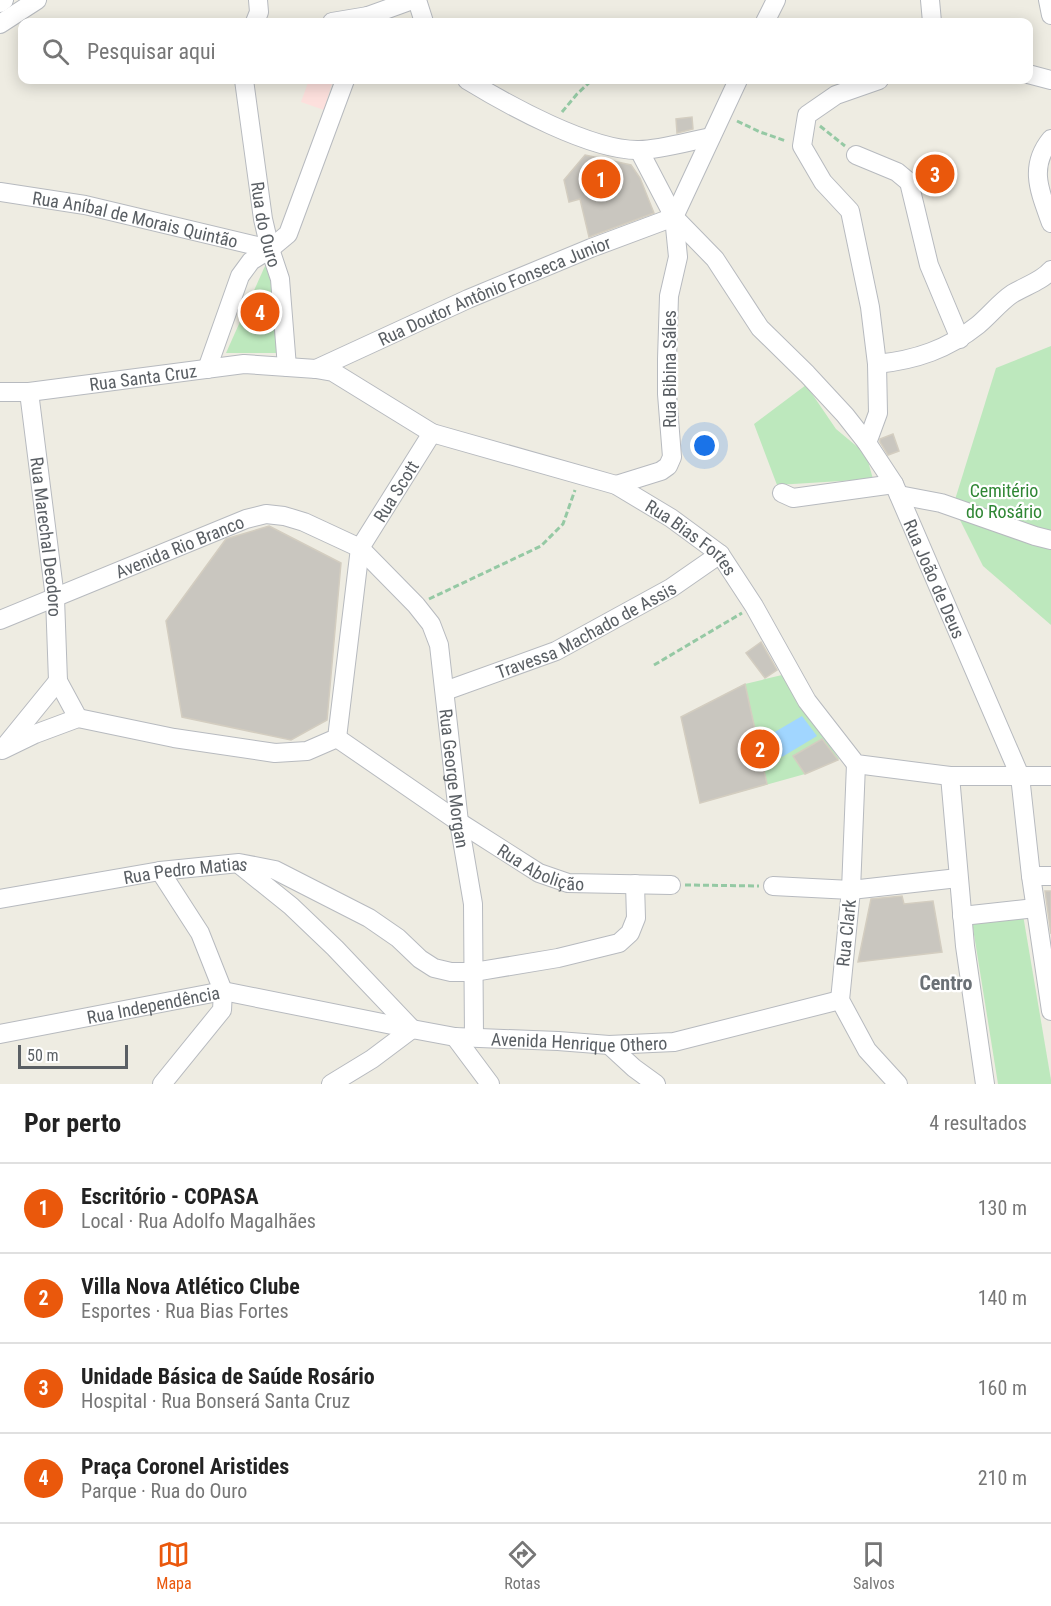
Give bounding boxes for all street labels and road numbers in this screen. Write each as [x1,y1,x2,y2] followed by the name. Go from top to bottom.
[247,180,286,270] street label: Rua do Ouro
[31,187,240,252] street label: Rua Aníbal de Morais Quintão
[375,231,614,349] street label: Rua Doutor Antônio Fonseca Junior
[659,310,680,428] street label: Rua Bibina Sáles
[88,360,198,395] street label: Rua Santa Cruz
[27,456,66,617] street label: Rua Marechal Deodoro
[369,457,423,526] street label: Rua Scott
[642,495,741,579] street label: Rua Bias Fortes
[112,511,247,582] street label: Avenida Rio Branco
[900,516,970,641] street label: Rua João de Deus
[493,577,680,682] street label: Travessa Machado de Assis
[436,707,474,849] street label: Rua George Morgan
[494,839,584,894] street label: Rua Abolição
[122,852,250,888] street label: Rua Pedro Matias
[832,898,860,968] street label: Rua Clark
[85,981,221,1028] street label: Rua Independência
[491,1028,668,1056] street label: Avenida Henrique Othero

